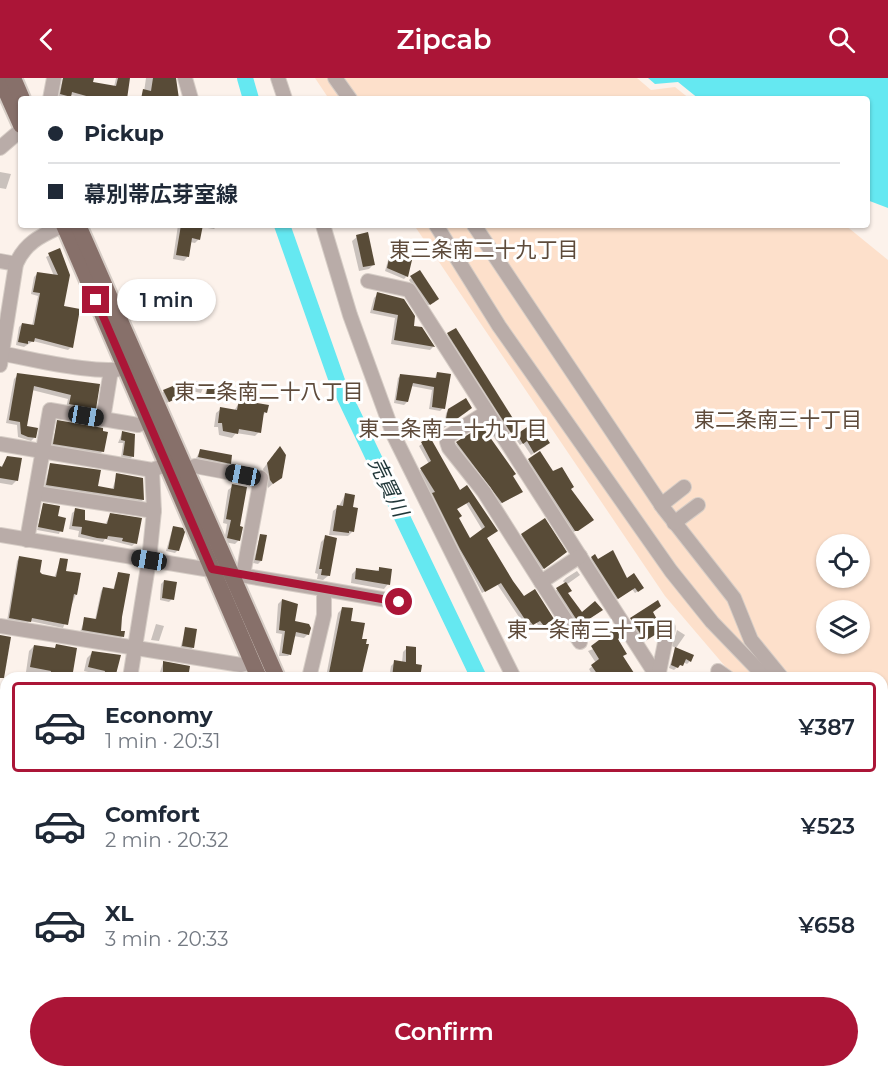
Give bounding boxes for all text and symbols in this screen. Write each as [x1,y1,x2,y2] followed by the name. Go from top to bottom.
[30,23,63,56] icon: back
[397,23,491,56] text: Zipcab
[825,23,858,56] icon: search
[84,120,164,147] text: Pickup
[84,181,238,208] text: 幕別帯広芽室線
[390,237,579,262] district label: 東三条南二十九丁目
[117,279,216,321] callout: 1 min
[82,286,109,313] route end
[140,288,193,312] text: 1 min
[175,379,364,404] district label: 東二条南二十八丁目
[67,404,105,428] car
[694,407,862,432] district label: 東二条南三十丁目
[359,416,548,441] district label: 東二条南二十九丁目
[363,453,414,522] water label: 売買川
[224,463,262,487] car
[816,534,870,654] map controls
[816,534,870,588] button: locate
[130,548,168,572] car
[385,588,412,615] route start
[816,600,870,654] button: layers
[507,617,675,642] district label: 東一条南三十丁目
[33,700,87,754] icon: car
[105,702,213,729] text: Economy
[798,714,855,741] text: ¥387
[105,729,220,753] text: 1 min · 20:31
[33,799,87,853] icon: car
[105,801,200,828] text: Comfort
[801,813,855,840] text: ¥523
[105,828,229,852] text: 2 min · 20:32
[33,898,87,952] icon: car
[105,900,134,927] text: XL
[798,912,855,939] text: ¥658
[105,927,228,951] text: 3 min · 20:33
[30,997,858,1066] button: Confirm

